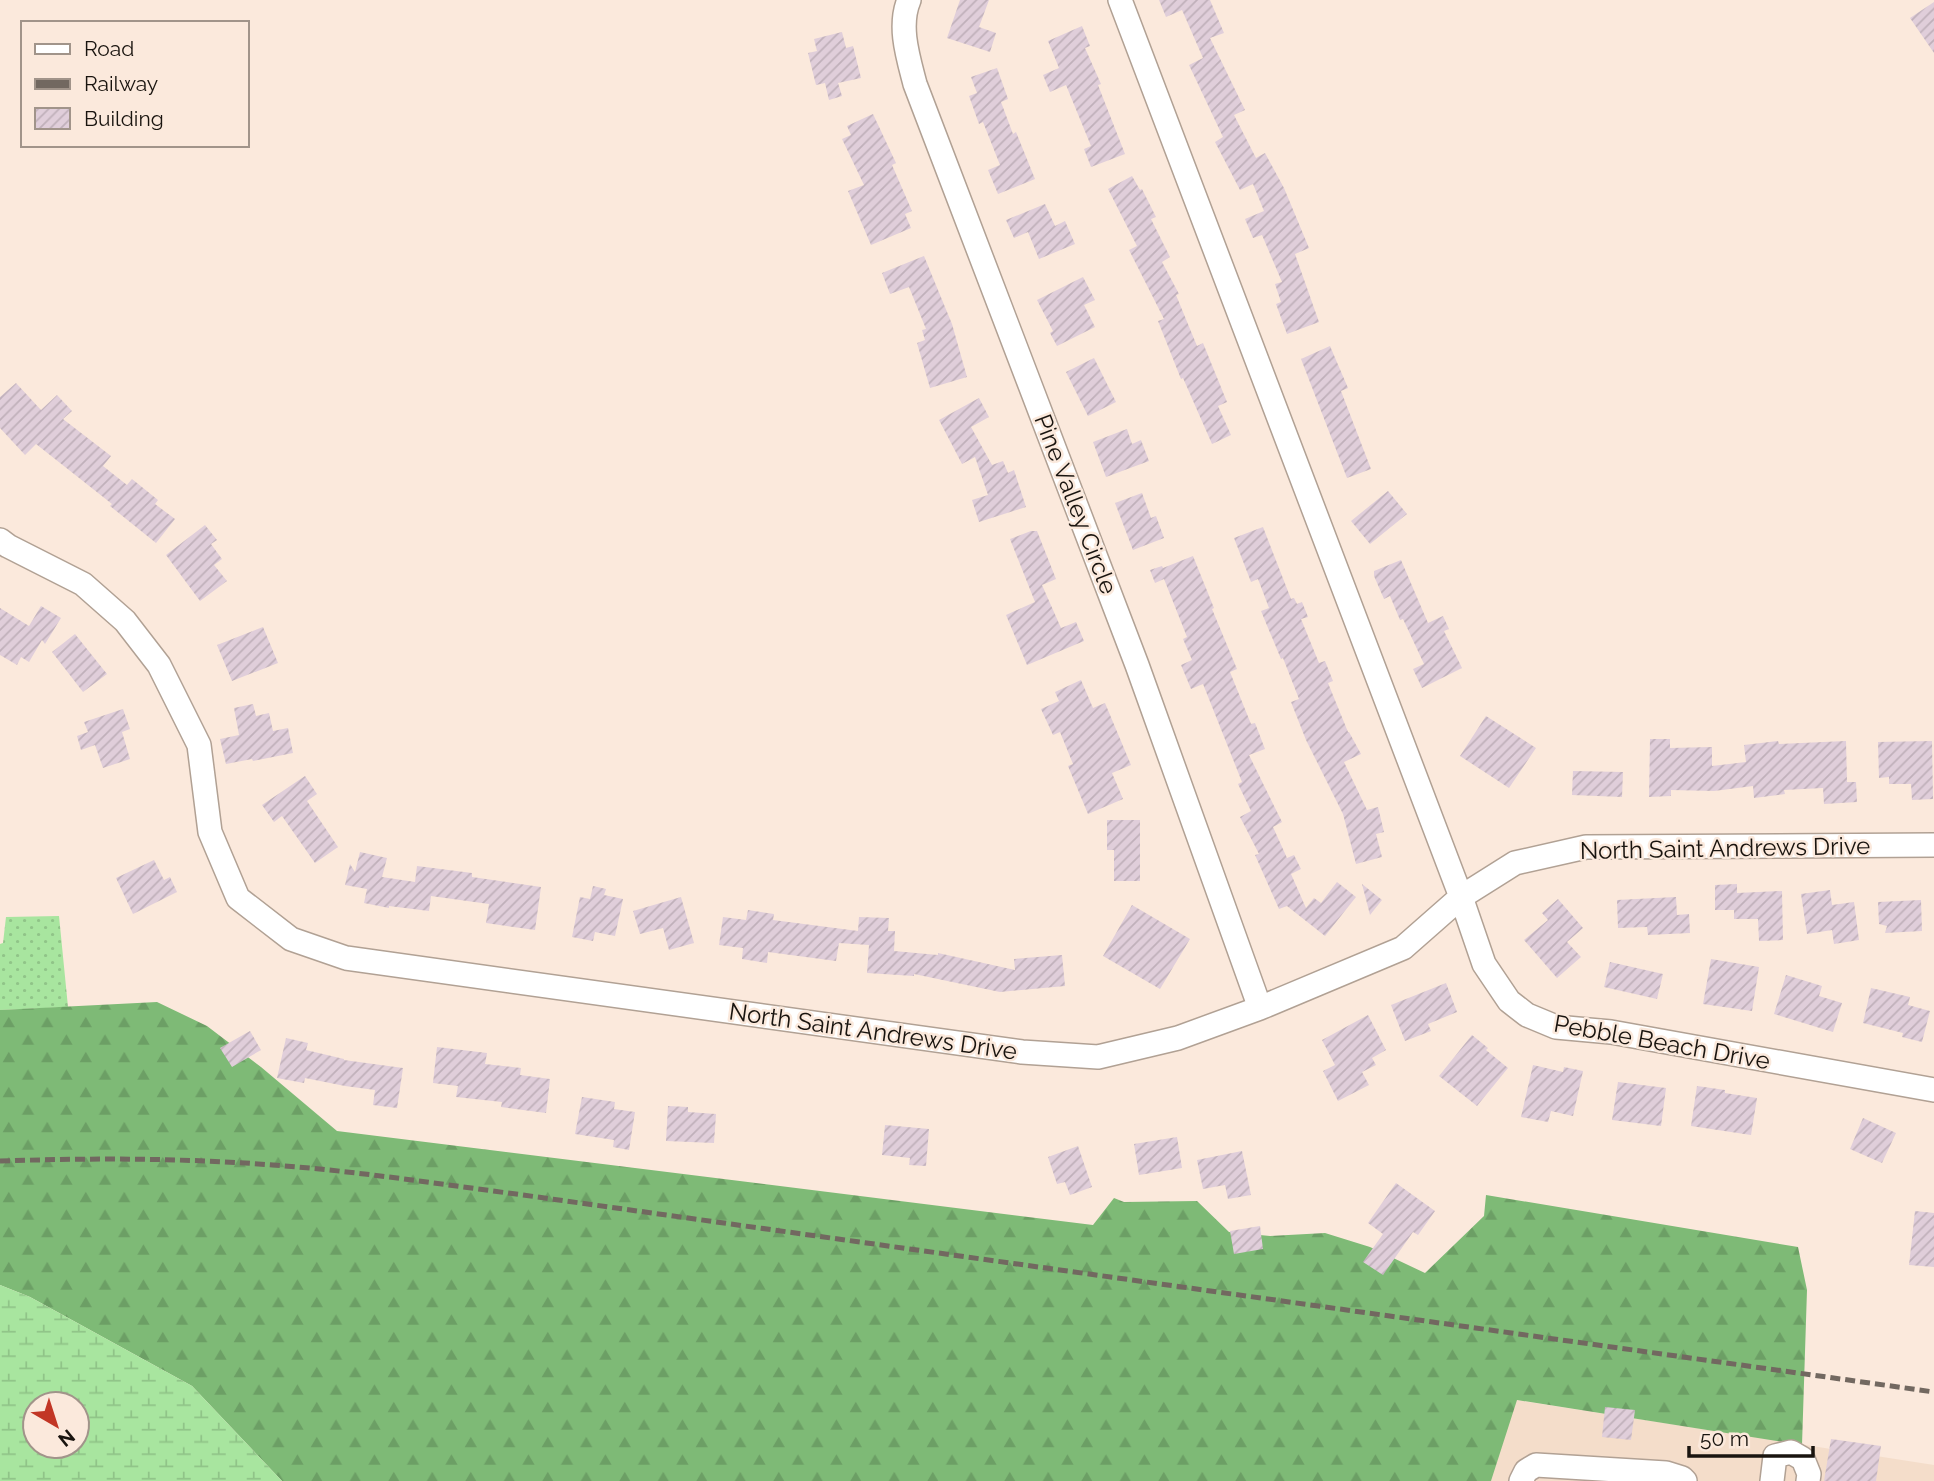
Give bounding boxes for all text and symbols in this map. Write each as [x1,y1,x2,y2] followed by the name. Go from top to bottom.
[21,21,248,147] legend
[84,36,134,61] text: Road
[84,71,158,96] text: Railway
[84,106,164,131] text: Building
[1028,410,1124,598] street label: Pine Valley Circle
[1580,831,1870,865] street label: North Saint Andrews Drive
[727,996,1019,1066] street label: North Saint Andrews Drive
[1552,1009,1772,1075] street label: Pebble Beach Drive
[21,1390,91,1460] north arrow
[1689,1414,1813,1458] scale bar
[54,1425,79,1451] text: N
[1700,1426,1749,1451] text: 50 m

